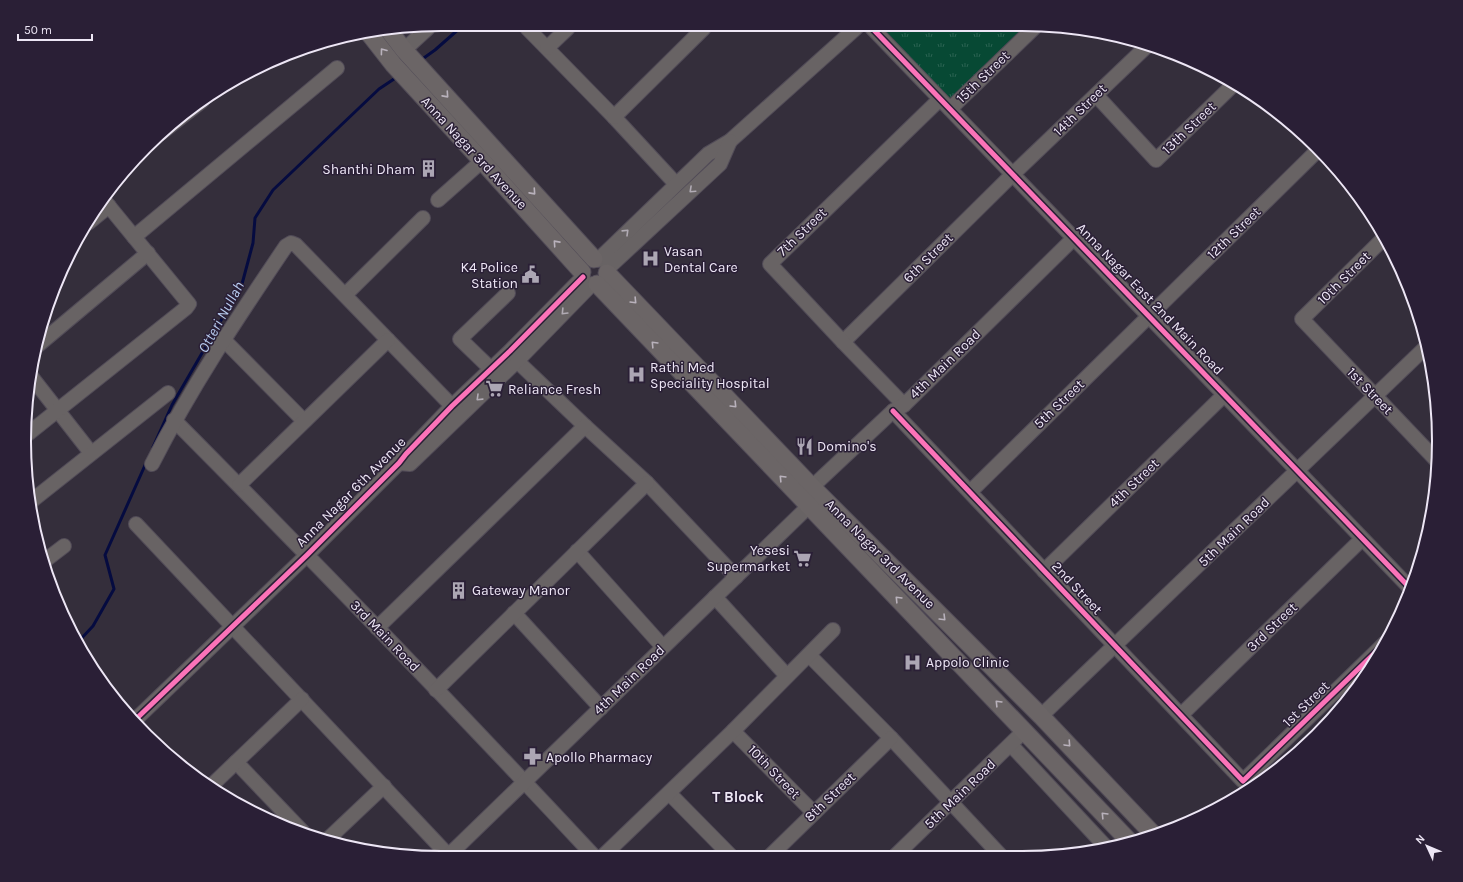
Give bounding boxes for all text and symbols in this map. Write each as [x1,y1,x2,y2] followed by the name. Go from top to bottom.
[18,16,92,42] scale bar
[24,23,52,37] text: 50 m
[953,47,1013,107] street label: 15th Street
[380,49,387,56] one-way arrow
[1050,80,1110,140] street label: 14th Street
[441,90,449,98] one-way arrow
[417,93,531,213] street label: Anna Nagar 3rd Avenue
[1159,98,1219,158] street label: 13th Street
[418,159,438,179] building icon: Shanthi Dham
[322,161,415,178] place label: Shanthi Dham
[689,185,697,193] one-way arrow
[529,187,536,194] one-way arrow
[1204,203,1264,263] street label: 12th Street
[774,204,830,260] street label: 7th Street
[1073,219,1227,379] street label: Anna Nagar East 2nd Main Road
[621,230,629,237] one-way arrow
[900,230,956,286] street label: 6th Street
[554,240,561,247] one-way arrow
[664,243,738,276] place label: Vasan Dental Care
[1314,248,1374,308] street label: 10th Street
[641,249,661,269] hospital icon: Vasan Dental Care
[460,259,518,292] place label: K4 Police Station
[521,265,541,285] public building icon: K4 Police Station
[194,278,248,356] water label: Otteri Nullah
[630,296,637,304] one-way arrow
[562,307,569,315] one-way arrow
[906,326,984,402] street label: 4th Main Road
[651,341,658,349] one-way arrow
[650,359,770,392] place label: Rathi Med Speciality Hospital
[1343,364,1397,418] street label: 1st Street
[627,365,647,385] hospital icon: Rathi Med Speciality Hospital
[1030,376,1088,432] street label: 5th Street
[485,379,505,399] supermarket icon: Reliance Fresh
[508,381,601,398] place label: Reliance Fresh
[476,393,484,400] one-way arrow
[729,400,737,408] one-way arrow
[293,434,409,550] street label: Anna Nagar 6th Avenue
[794,436,814,456] restaurant icon: Domino's
[817,438,877,455] place label: Domino's
[1105,455,1163,511] street label: 4th Street
[779,475,787,483] one-way arrow
[1195,494,1273,570] street label: 5th Main Road
[822,496,938,612] street label: Anna Nagar 3rd Avenue
[706,542,790,575] place label: Yesesi Supermarket
[793,548,813,568] supermarket icon: Yesesi Supermarket
[1048,558,1106,618] street label: 2nd Street
[449,580,469,600] building icon: Gateway Manor
[472,582,571,599] place label: Gateway Manor
[895,596,903,604] one-way arrow
[347,597,423,675] street label: 3rd Main Road
[1243,599,1301,655] street label: 3rd Street
[938,613,946,620] one-way arrow
[590,642,668,718] street label: 4th Main Road
[903,652,923,672] hospital icon: Appolo Clinic
[926,654,1009,671] place label: Appolo Clinic
[1279,677,1333,731] street label: 1st Street
[995,700,1002,708] one-way arrow
[1063,739,1070,747] one-way arrow
[744,741,804,803] street label: 10th Street
[523,747,543,767] pharmacy icon: Apollo Pharmacy
[546,749,653,766] place label: Apollo Pharmacy
[921,756,999,832] street label: 5th Main Road
[801,769,859,825] street label: 8th Street
[712,788,764,806] district label: T Block
[1101,812,1109,820] one-way arrow
[1407,826,1447,866] north arrow
[1413,832,1428,847] text: N

